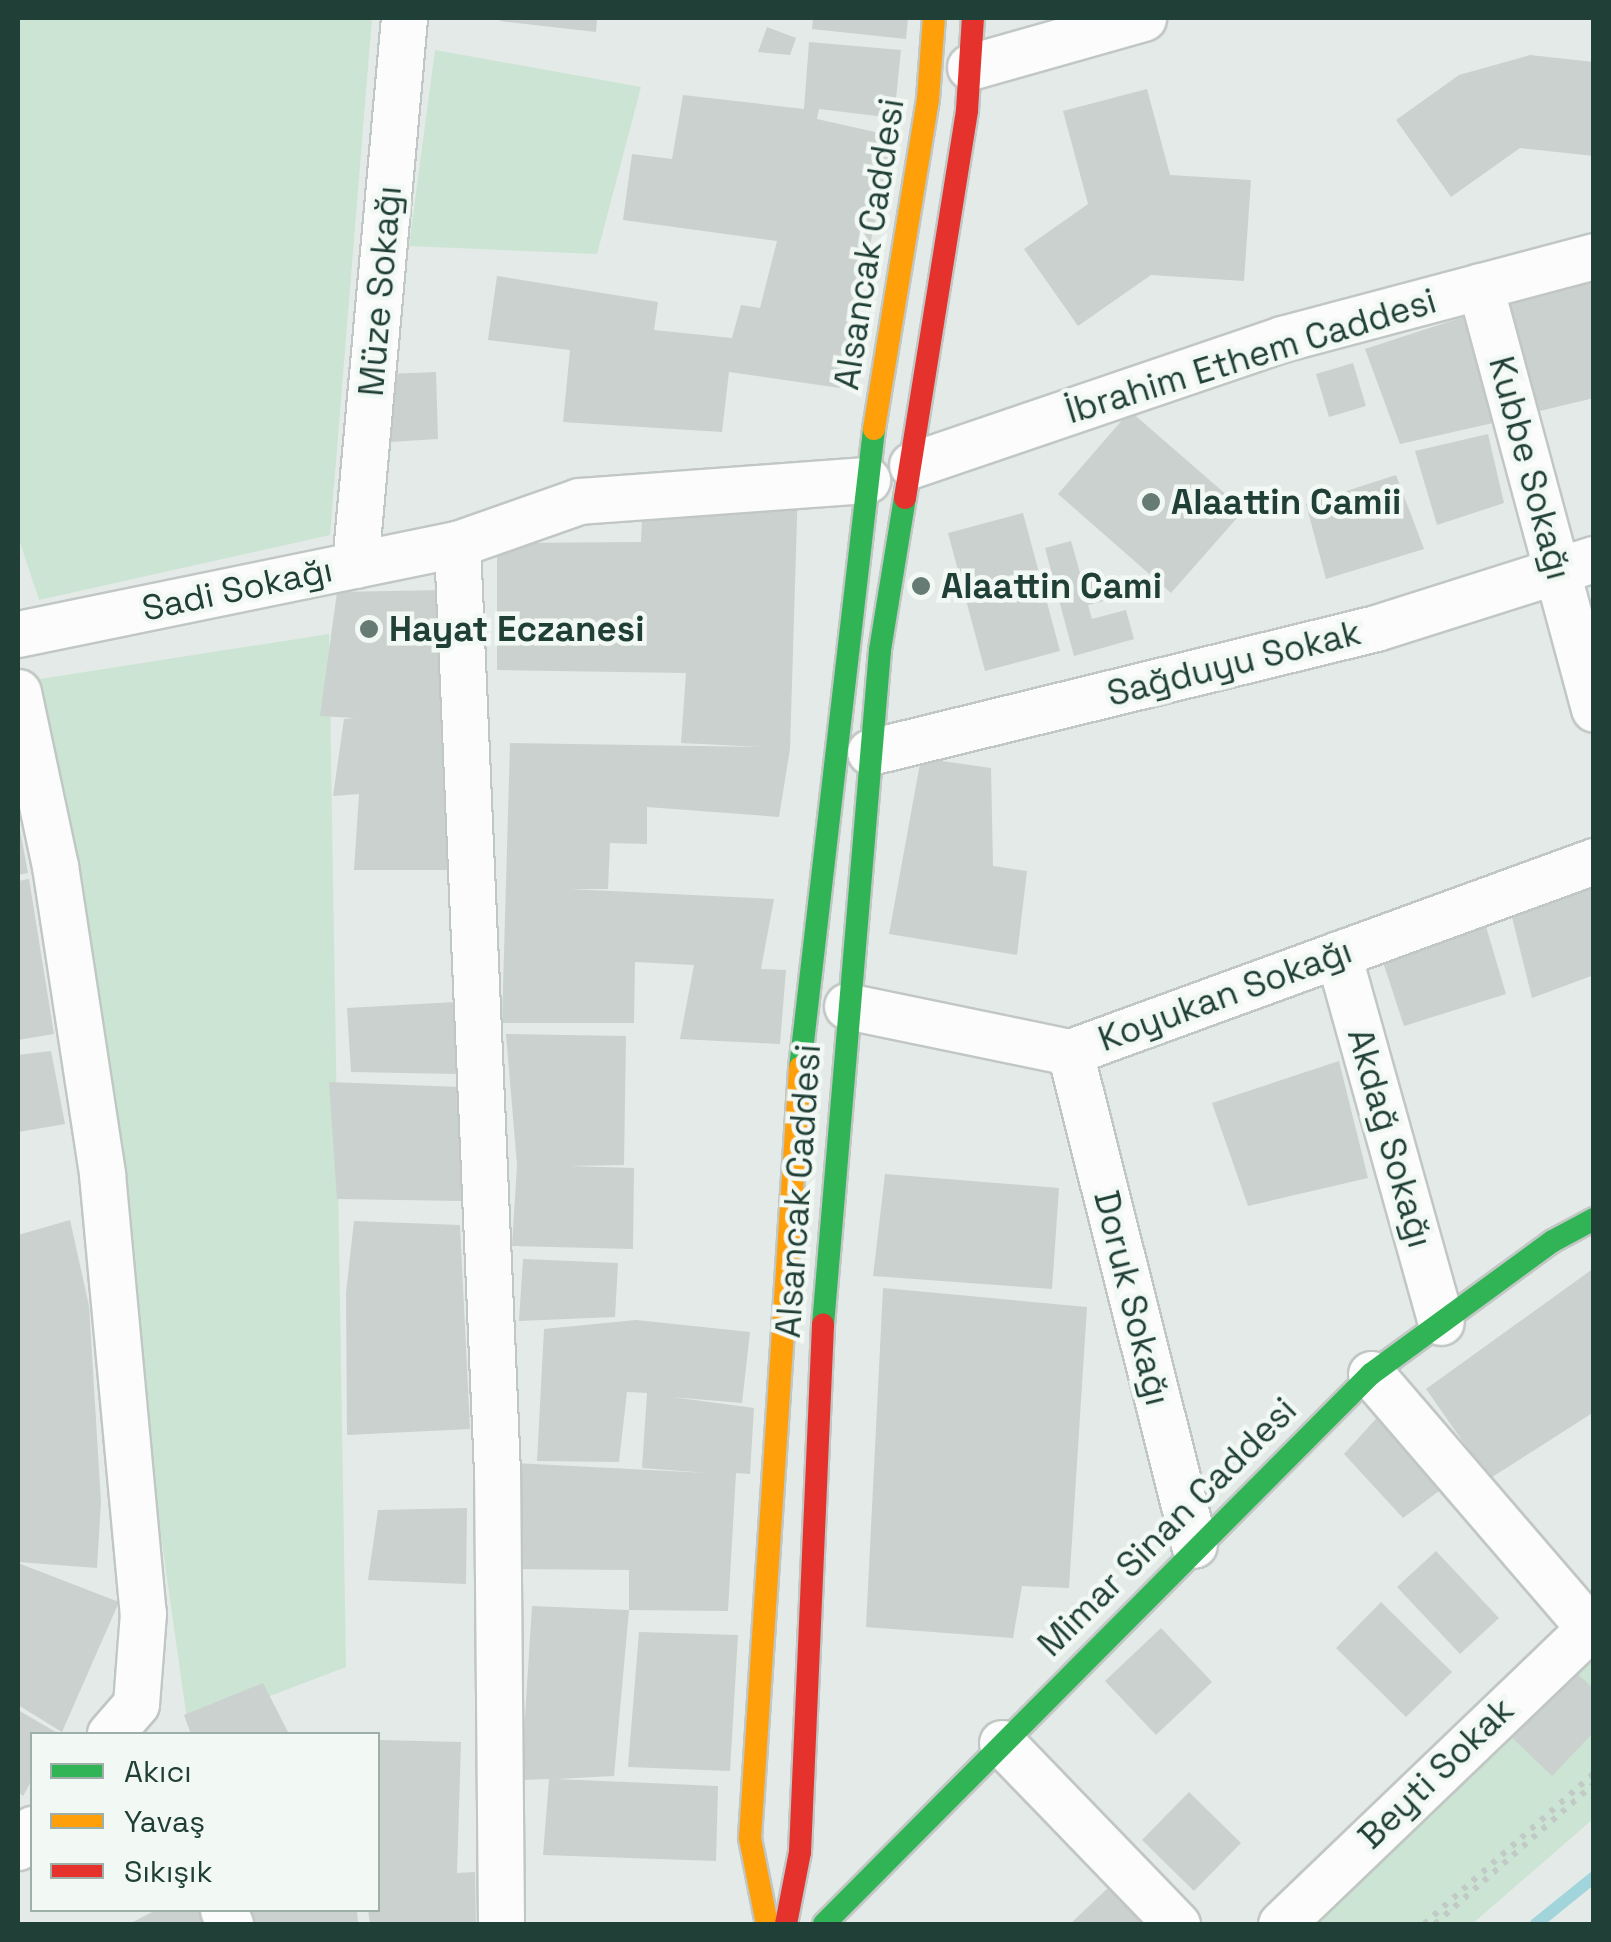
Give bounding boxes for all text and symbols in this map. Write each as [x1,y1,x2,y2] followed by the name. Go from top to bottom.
[825,95,913,393] street label: Alsancak Caddesi
[350,184,410,398] street label: Müze Sokağı
[1061,280,1441,432] street label: İbrahim Ethem Caddesi
[1480,352,1580,584] street label: Kubbe Sokağı
[1171,481,1401,523] place label: Alaattin Camii
[1140,491,1162,513] marker: Alaattin Camii
[138,548,336,630] street label: Sadi Sokağı
[941,565,1162,607] place label: Alaattin Cami
[910,575,932,597] marker: Alaattin Cami
[389,608,644,650] place label: Hayat Eczanesi
[1103,611,1365,715] street label: Sağduyu Sokak
[358,618,380,640] marker: Hayat Eczanesi
[1093,930,1357,1060] street label: Koyukan Sokağı
[1339,1024,1441,1252] street label: Akdağ Sokağı
[767,1043,829,1339] street label: Alsancak Caddesi
[1085,1186,1179,1410] street label: Doruk Sokağı
[1029,1389,1305,1665] street label: Mimar Sinan Caddesi
[1350,1689,1522,1857] street label: Beyti Sokak
[30,1732,380,1912] legend
[124,1752,192,1791] text: Akıcı
[124,1802,205,1841] text: Yavaş
[124,1852,213,1891] text: Sıkışık

